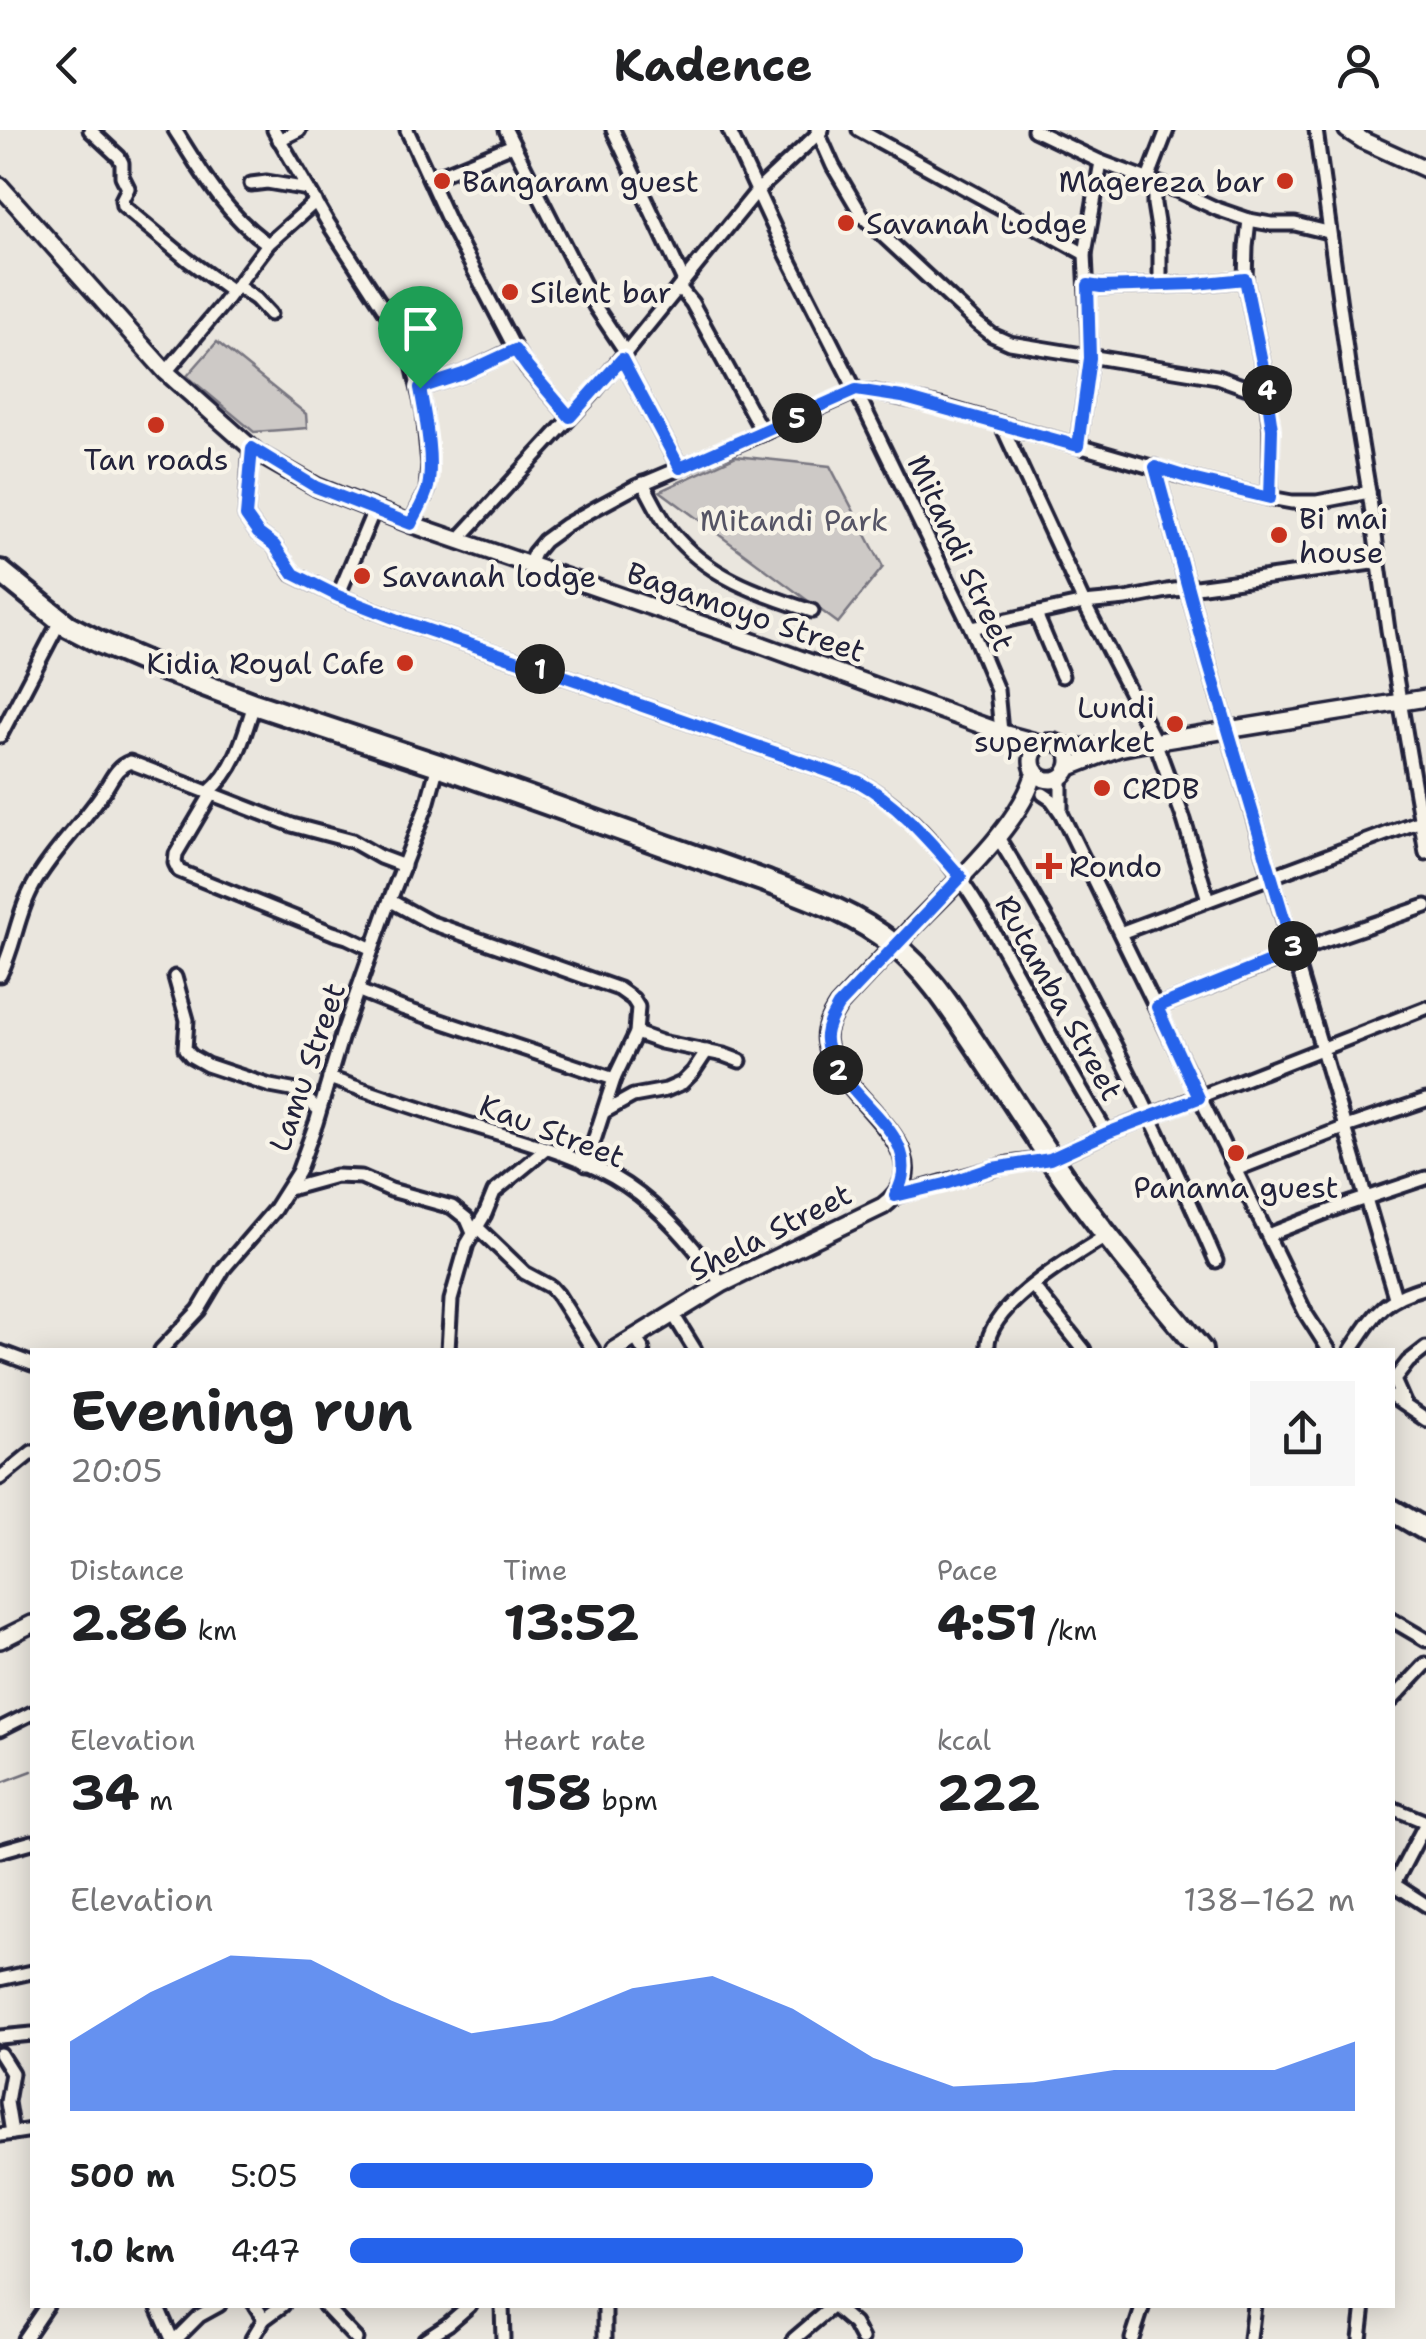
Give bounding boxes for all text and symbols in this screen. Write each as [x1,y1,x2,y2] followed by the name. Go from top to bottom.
[614,35,812,95] text: Kadence
[40,38,95,93] icon: back
[1331,38,1386,93] icon: person
[462,161,699,202] place label: Bangaram guest
[1058,161,1265,202] place label: Magereza bar
[431,170,453,192] marker: Bangaram guest
[1274,170,1296,192] marker: Magereza bar
[866,203,1088,244] place label: Savanah Lodge
[835,212,857,234] marker: Savanah Lodge
[530,272,672,313] place label: Silent bar
[499,281,521,303] marker: Silent bar
[378,286,463,389] pin
[393,301,448,356] icon: arrive
[1242,365,1292,415] pin: 4
[1257,371,1277,409] text: 4
[772,393,822,443] pin: 5
[788,399,806,437] text: 5
[145,414,167,436] marker: Tan roads
[84,439,228,480] place label: Tan roads
[898,448,1024,658] street label: Mitandi Street
[1299,498,1388,573] place label: Bi mai house
[700,500,888,541] park label: Mitandi Park
[1268,524,1290,546] marker: Bi mai house
[621,552,871,672] street label: Bagamoyo Street
[382,556,596,597] place label: Savanah lodge
[351,565,373,587] marker: Savanah lodge
[146,643,385,684] place label: Kidia Royal Cafe
[515,644,565,694] pin: 1
[534,650,546,688] text: 1
[394,652,416,674] marker: Kidia Royal Cafe
[974,687,1155,762] place label: Lundi supermarket
[1164,713,1186,735] marker: Lundi supermarket
[1122,768,1200,809] place label: CRDB
[1091,777,1113,799] marker: CRDB
[1069,846,1162,887] place label: Rondo
[1038,855,1060,877] marker: Rondo
[986,888,1132,1108] street label: Rutamba Street
[1268,921,1318,971] pin: 3
[1283,927,1303,965] text: 3
[259,977,355,1157] street label: Lamu Street
[813,1045,863,1095] pin: 2
[828,1051,848,1089] text: 2
[473,1085,631,1177] street label: Kau Street
[1225,1142,1247,1164] marker: Panama guest
[1133,1167,1339,1208] place label: Panama guest
[682,1173,858,1291] street label: Shela Street
[70,1374,413,1448] text: Evening run
[1250,1381,1355,1486] button: share
[70,1449,162,1492] text: 20:05
[70,1551,185,1589] text: Distance
[503,1551,568,1589] text: Time
[937,1551,998,1589] text: Pace
[70,1589,188,1656] text: 2.86
[503,1589,639,1656] text: 13:52
[937,1589,1038,1656] text: 4:51
[188,1611,237,1649] text: km
[1038,1611,1097,1649] text: /km
[70,1721,195,1759] text: Elevation
[503,1721,646,1759] text: Heart rate
[937,1721,991,1759] text: kcal
[70,1759,140,1826] text: 34
[503,1759,592,1826] text: 158
[937,1759,1040,1826] text: 222
[140,1781,173,1819] text: m
[592,1781,658,1819] text: bpm
[70,1878,213,1921] text: Elevation
[1183,1878,1355,1921] text: 138–162 m
[70,2154,175,2197] text: 500 m
[230,2154,298,2197] text: 5:05
[70,2229,175,2272] text: 1.0 km
[230,2229,301,2272] text: 4:47

